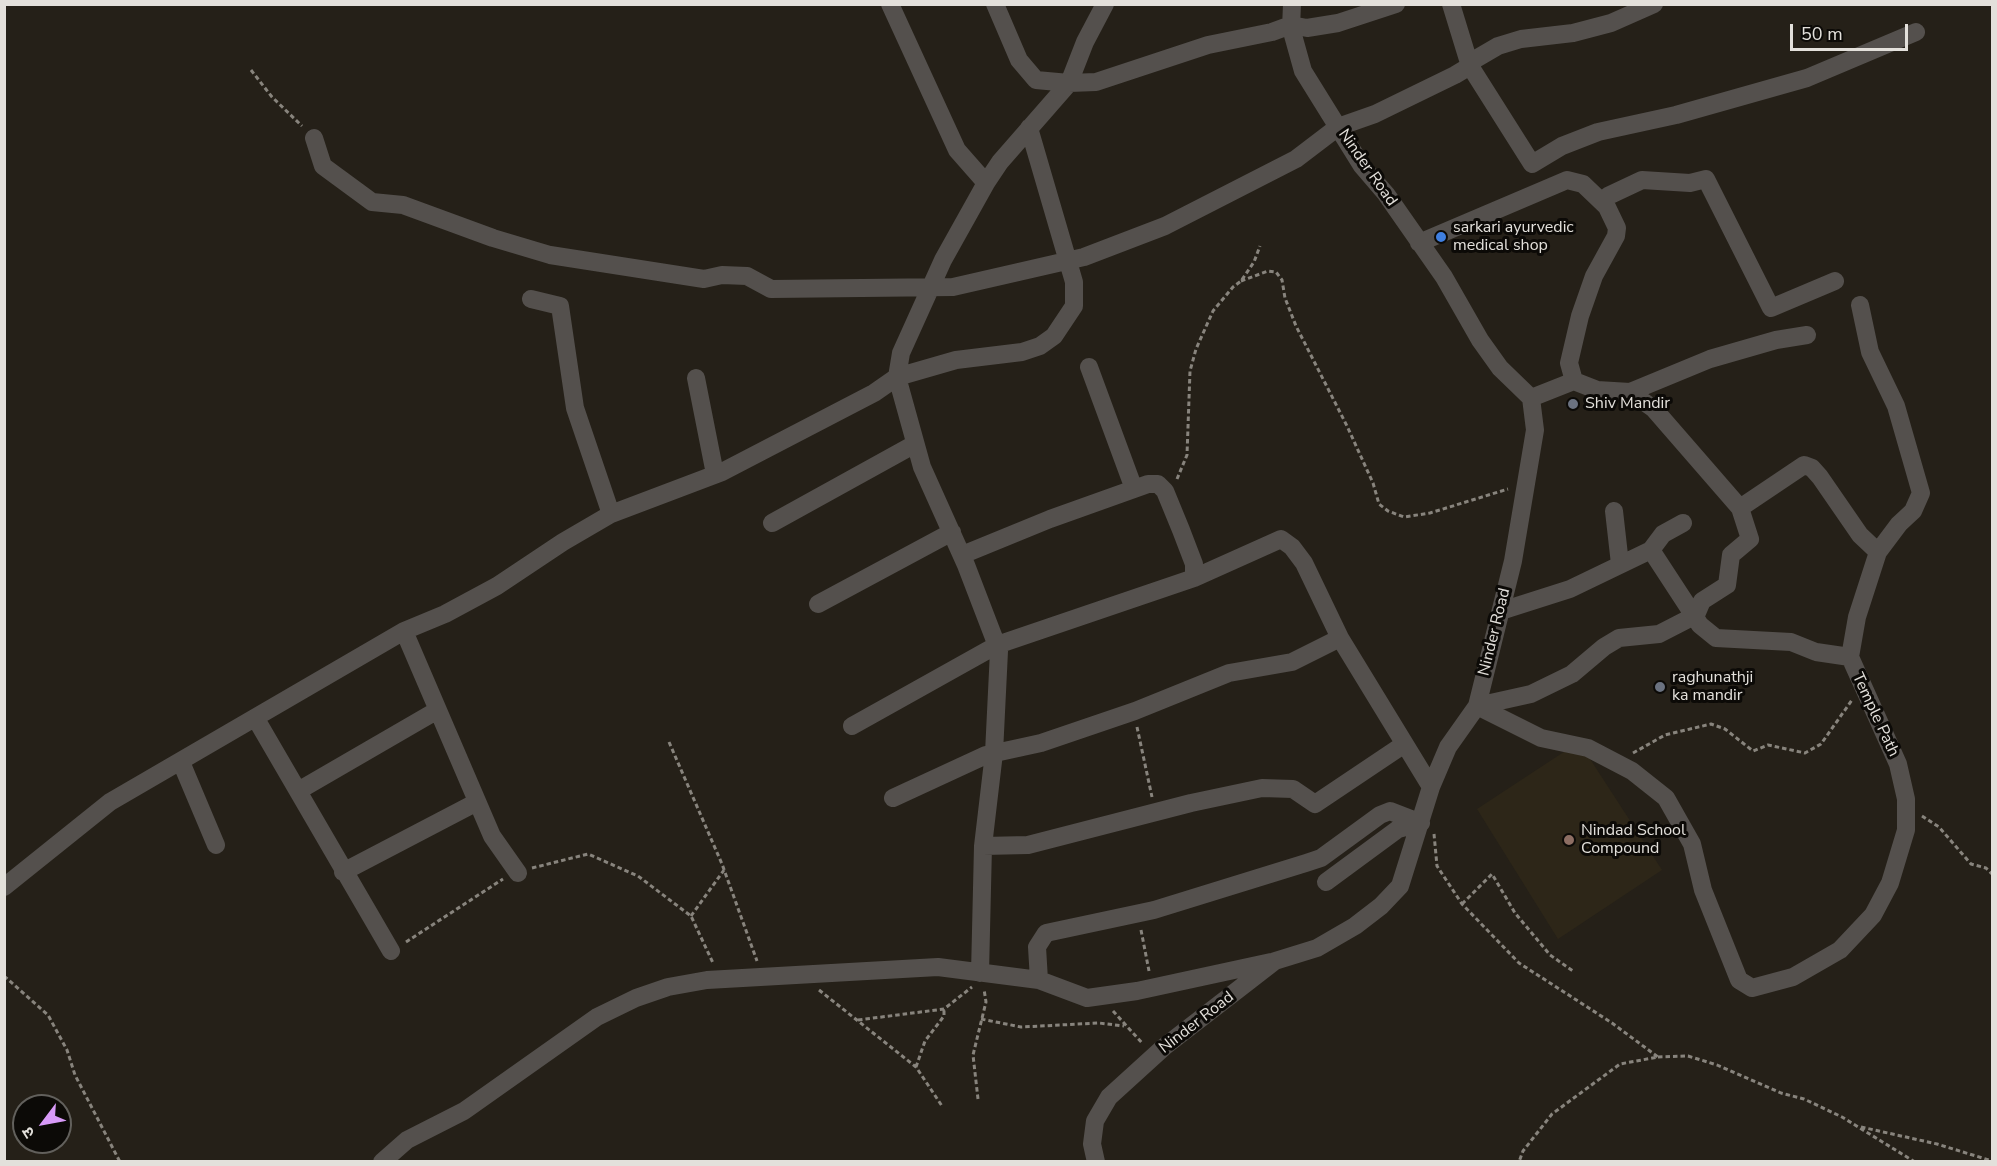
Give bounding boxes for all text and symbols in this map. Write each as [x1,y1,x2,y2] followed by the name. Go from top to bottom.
[1793,12,1912,50] scale bar
[1801,22,1843,46] text: 50 m
[1333,126,1401,210] street label: Ninder Road
[1453,218,1574,256] place label: sarkari ayurvedic medical shop
[1434,230,1448,244] marker: sarkari ayurvedic medical shop
[1585,394,1670,414] place label: Shiv Mandir
[1566,397,1580,411] marker: Shiv Mandir
[1475,586,1515,678] street label: Ninder Road
[1672,668,1753,706] place label: raghunathji ka mandir
[1847,670,1903,760] street label: Temple Path
[1653,680,1667,694] marker: raghunathji ka mandir
[1581,821,1686,859] place label: Nindad School Compound
[1562,833,1576,847] marker: Nindad School Compound
[1156,988,1238,1058] street label: Ninder Road
[12,1094,72,1154] north arrow
[17,1123,40,1142] text: उ

